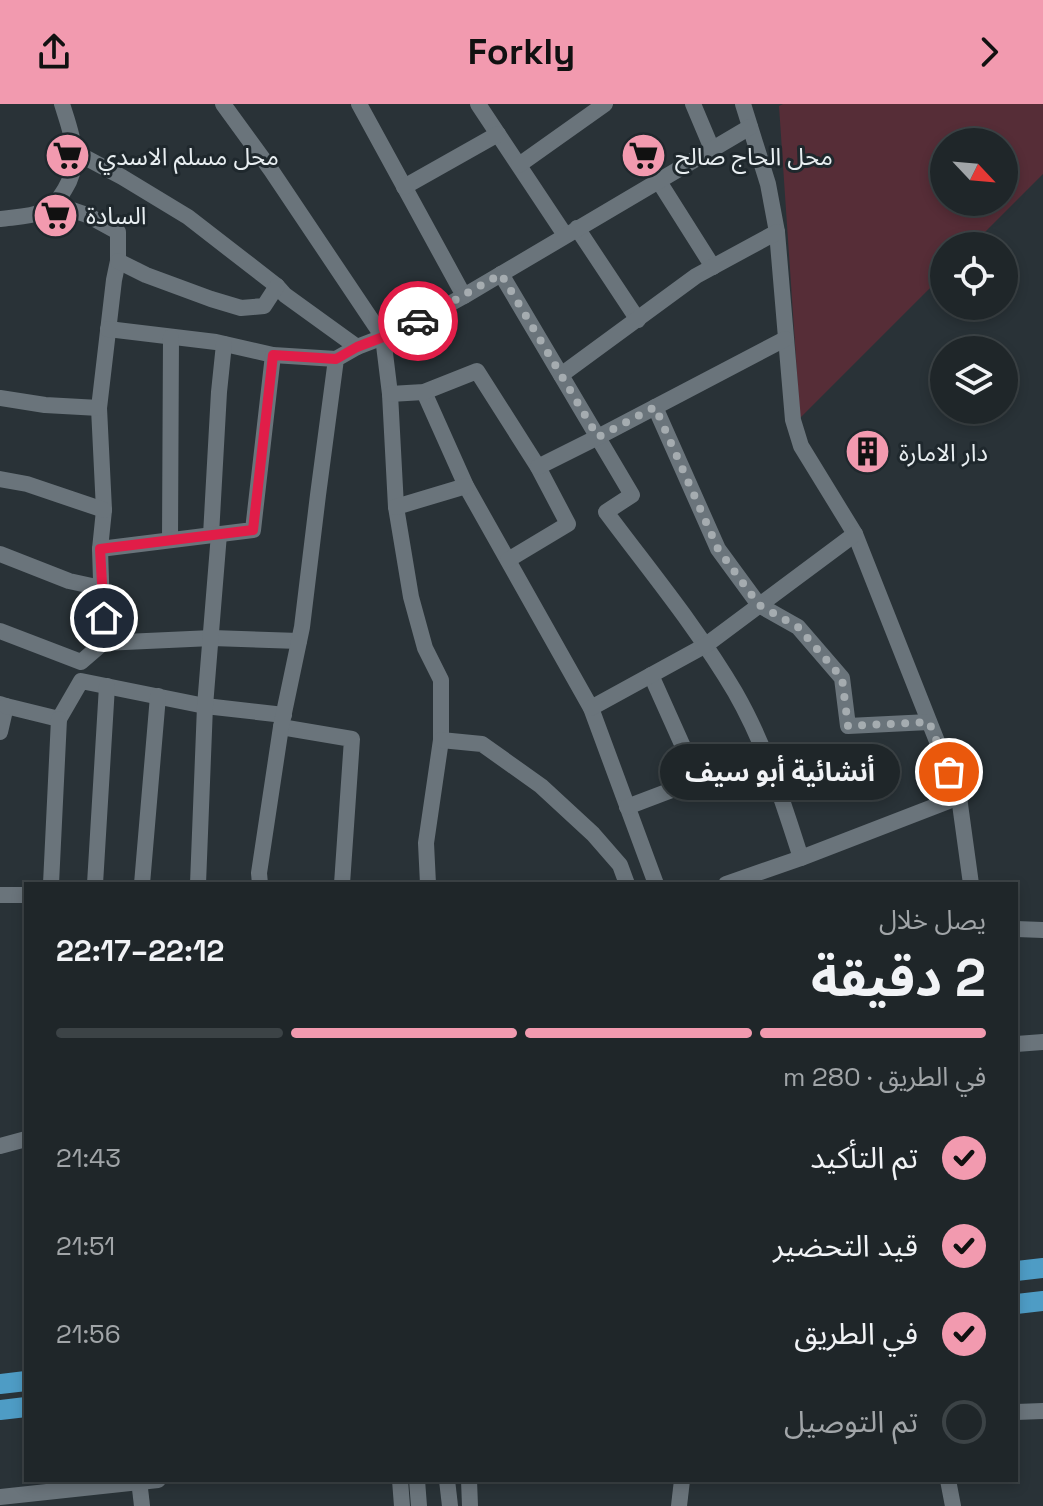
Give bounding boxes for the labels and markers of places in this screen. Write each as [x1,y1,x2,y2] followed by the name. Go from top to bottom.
[43,132,91,180] supermarket icon: محل مسلم الاسدي
[620,132,668,180] supermarket icon: محل الحاج صالح
[98,141,279,175] place label: محل مسلم الاسدي
[675,141,833,174] place label: محل الحاج صالح
[31,191,79,239] supermarket icon: السادة
[86,200,147,231] place label: السادة
[844,428,892,476] building icon: دار الامارة
[899,437,988,468] place label: دار الامارة
[70,584,138,652] pin
[915,738,983,806] pin
[661,744,901,800] callout: أنشائية أبو سيف

